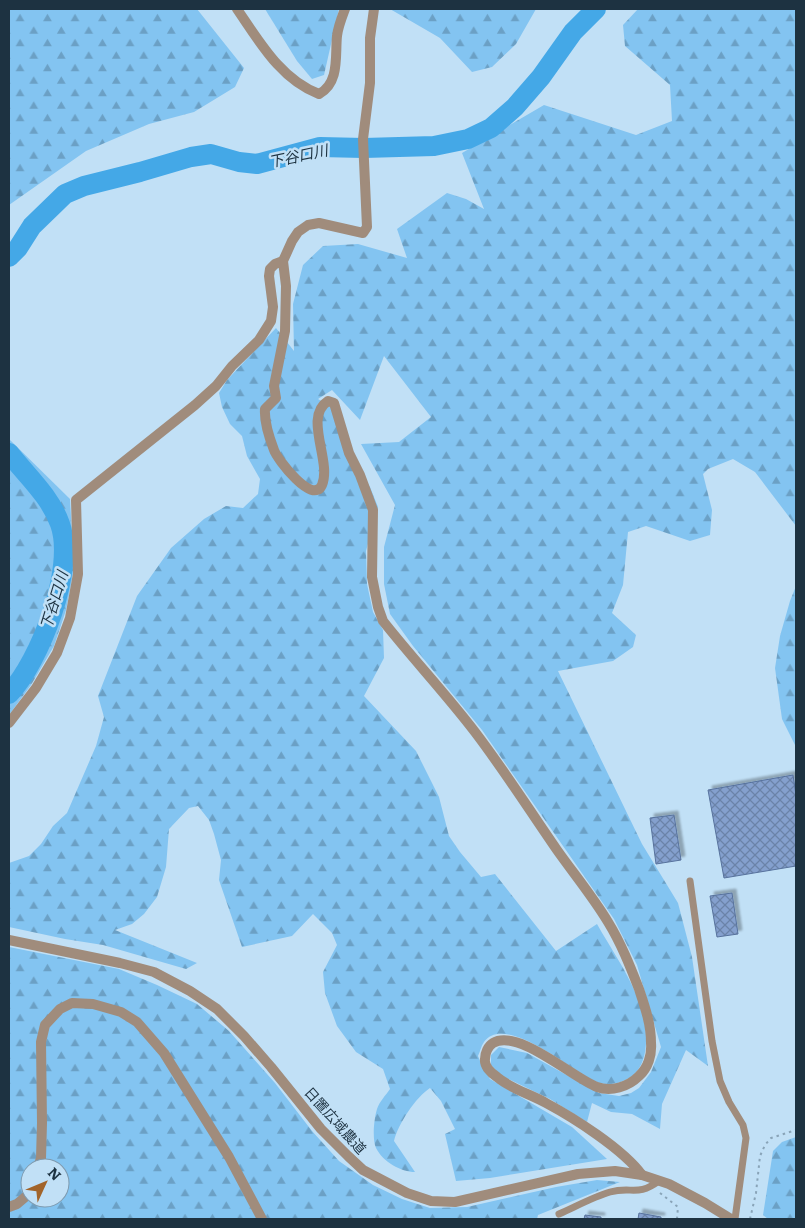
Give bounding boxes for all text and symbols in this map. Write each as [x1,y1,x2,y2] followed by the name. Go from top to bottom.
[266,137,332,172] water label: 下谷口川
[33,566,73,632] water label: 下谷口川
[300,1082,372,1158] street label: 日置広域農道
[20,1158,70,1208] north arrow
[44,1162,67,1185] text: N

